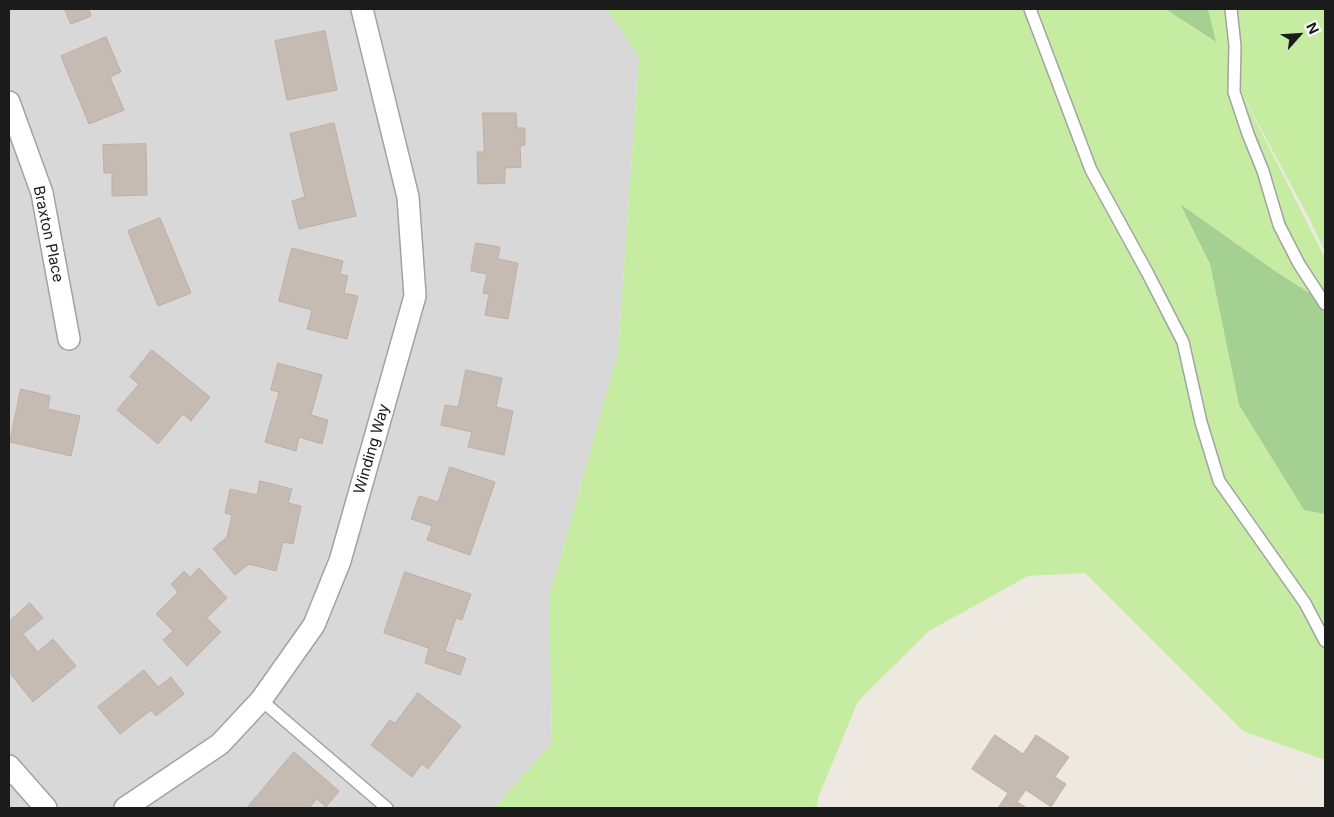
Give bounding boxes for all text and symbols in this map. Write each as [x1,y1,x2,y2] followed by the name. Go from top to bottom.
[1274,10,1324,60] north arrow
[1303,20,1323,37] text: N
[29,184,67,284] street label: Braxton Place
[351,402,393,496] street label: Winding Way

